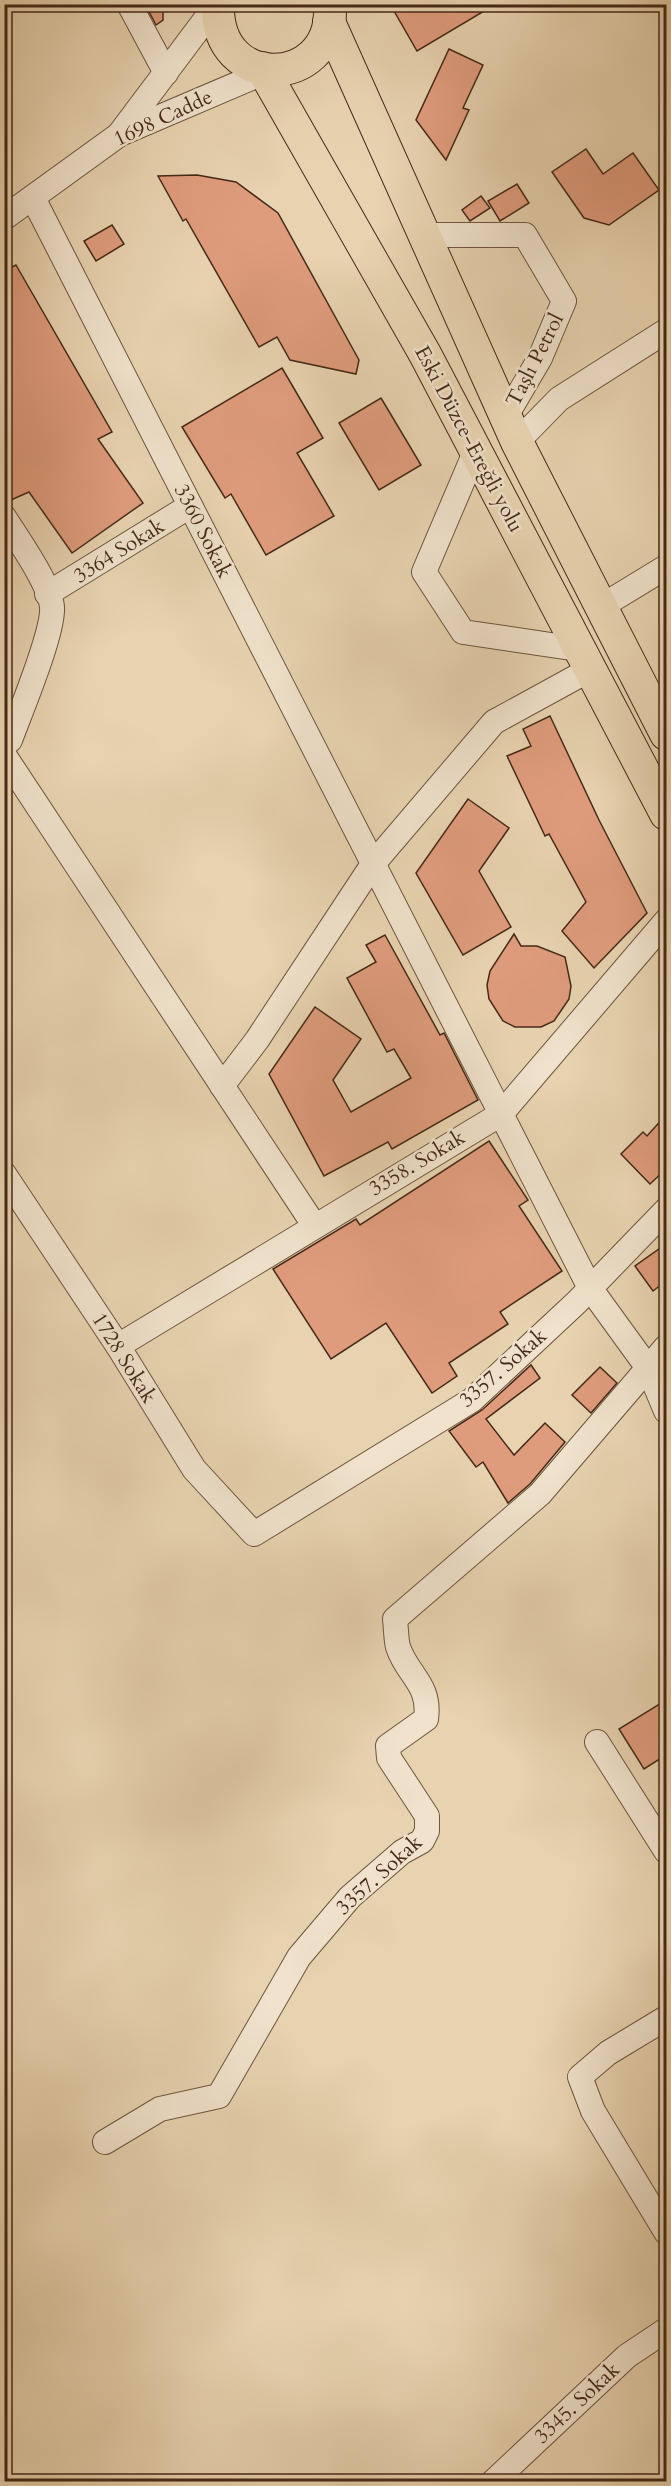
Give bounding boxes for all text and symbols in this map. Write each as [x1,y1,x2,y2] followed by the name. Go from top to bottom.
[109,83,217,153] street label: 1698 Cadde
[499,308,571,412] street label: Taşlı Petrol
[408,341,530,537] street label: Eski Düzce-Ereğli yolu
[167,479,239,584] street label: 3360 Sokak
[68,511,171,590] street label: 3364 Sokak
[363,1123,471,1203] street label: 3358. Sokak
[85,1307,164,1410] street label: 1728 Sokak
[453,1321,554,1414] street label: 3357. Sokak
[329,1828,429,1922] street label: 3357. Sokak
[528,2355,627,2450] street label: 3345. Sokak

